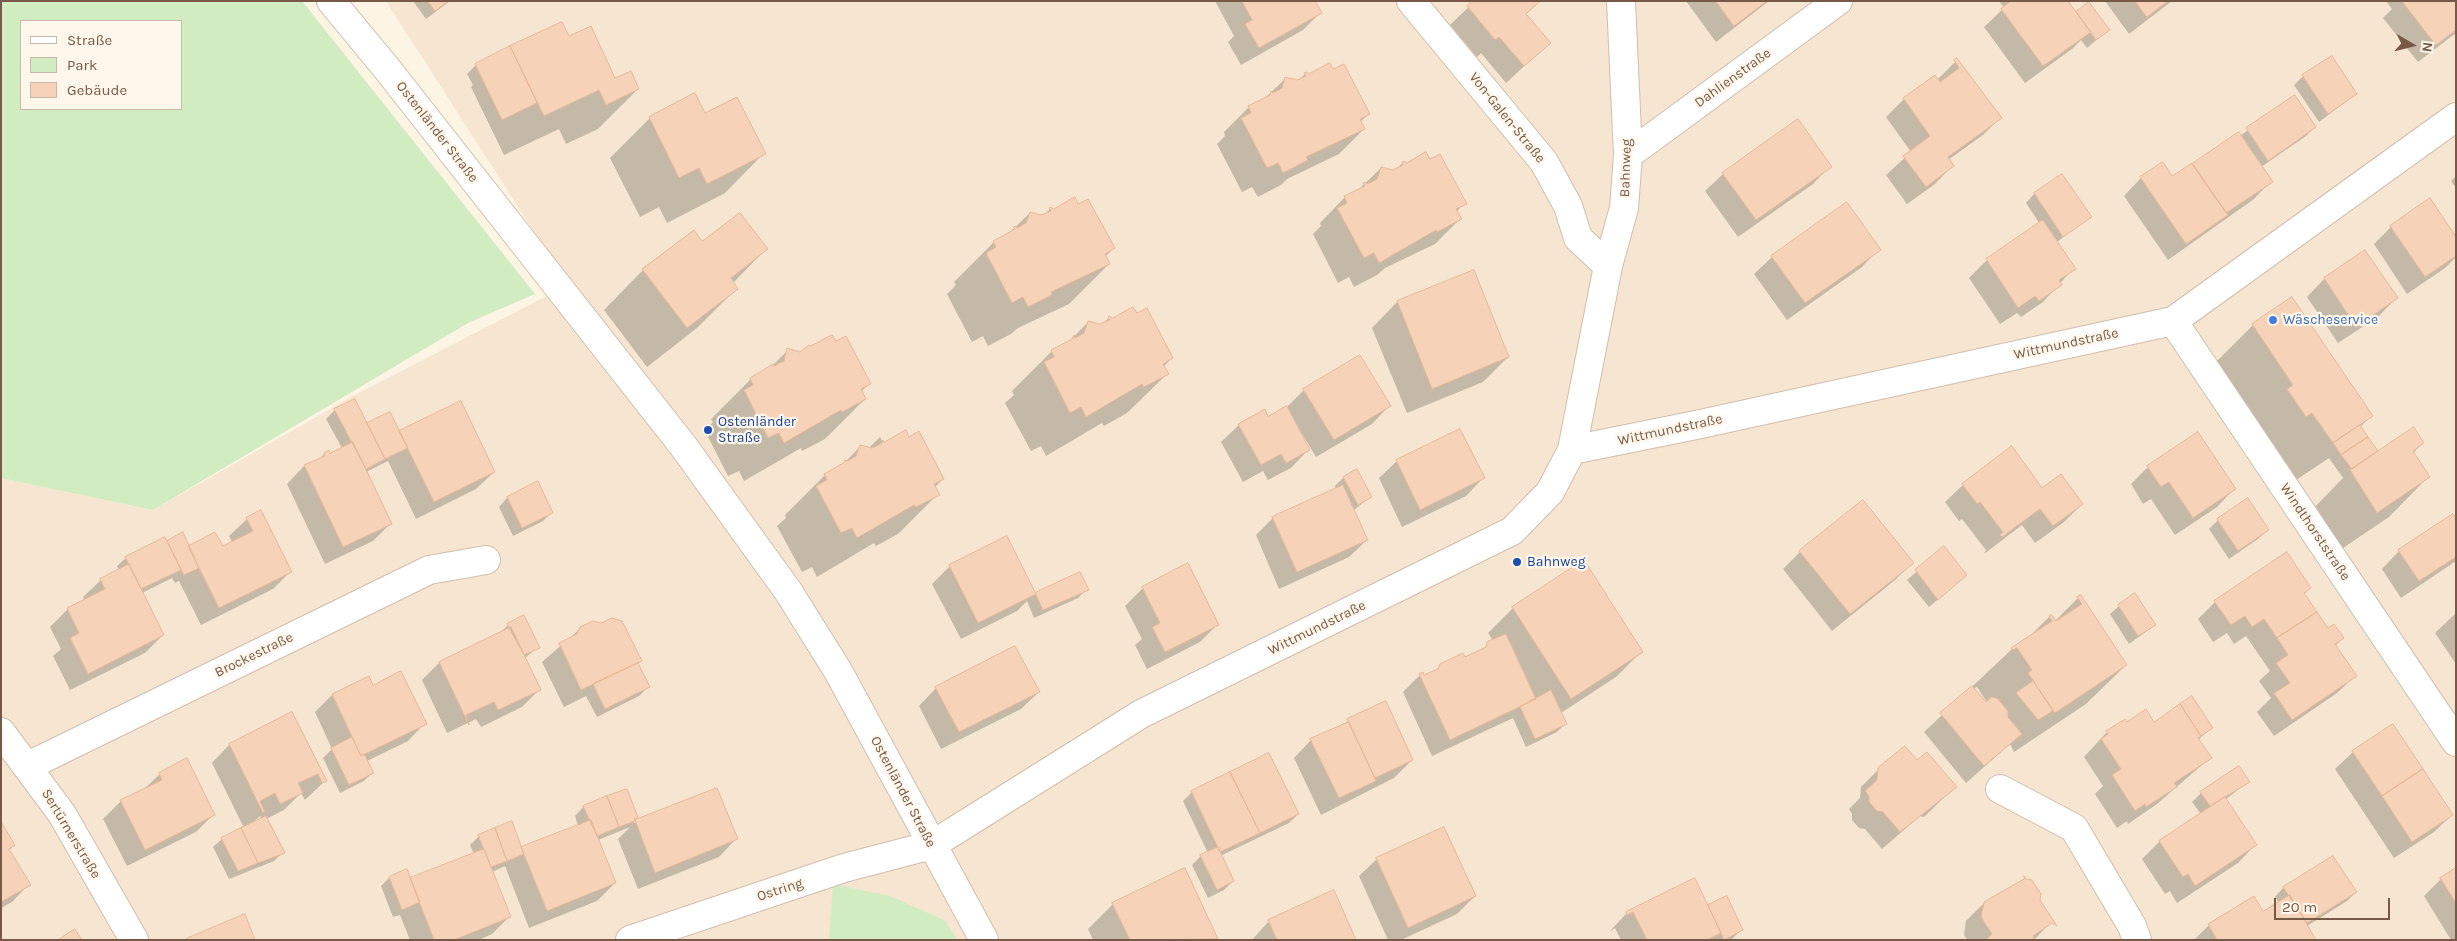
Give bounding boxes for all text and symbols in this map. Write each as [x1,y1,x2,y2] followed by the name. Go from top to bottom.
[20,20,182,110] legend
[2387,20,2437,70] north arrow
[67,31,112,49] text: Straße
[2418,41,2436,53] text: N
[1692,45,1774,111] street label: Dahlienstraße
[67,56,97,74] text: Park
[1465,69,1549,167] street label: Von-Galen-Straße
[392,78,482,186] street label: Ostenländer Straße
[67,81,127,99] text: Gebäude
[1617,138,1635,198] street label: Bahnweg
[2283,312,2378,328] place label: Wäscheservice
[2267,314,2279,326] marker: Wäscheservice
[2012,325,2120,363] street label: Wittmundstraße
[1616,411,1724,449] street label: Wittmundstraße
[718,414,796,447] place label: Ostenländer Straße
[702,424,714,436] marker: Ostenländer Straße
[2276,480,2354,584] street label: Windthorststraße
[1527,554,1586,570] place label: Bahnweg
[1511,556,1523,568] marker: Bahnweg
[1265,597,1369,659] street label: Wittmundstraße
[212,629,296,681] street label: Brockestraße
[867,734,939,850] street label: Ostenländer Straße
[38,786,104,882] street label: Sertürnerstraße
[755,875,805,905] street label: Ostring
[2277,888,2393,920] scale bar
[2282,898,2317,916] text: 20 m

